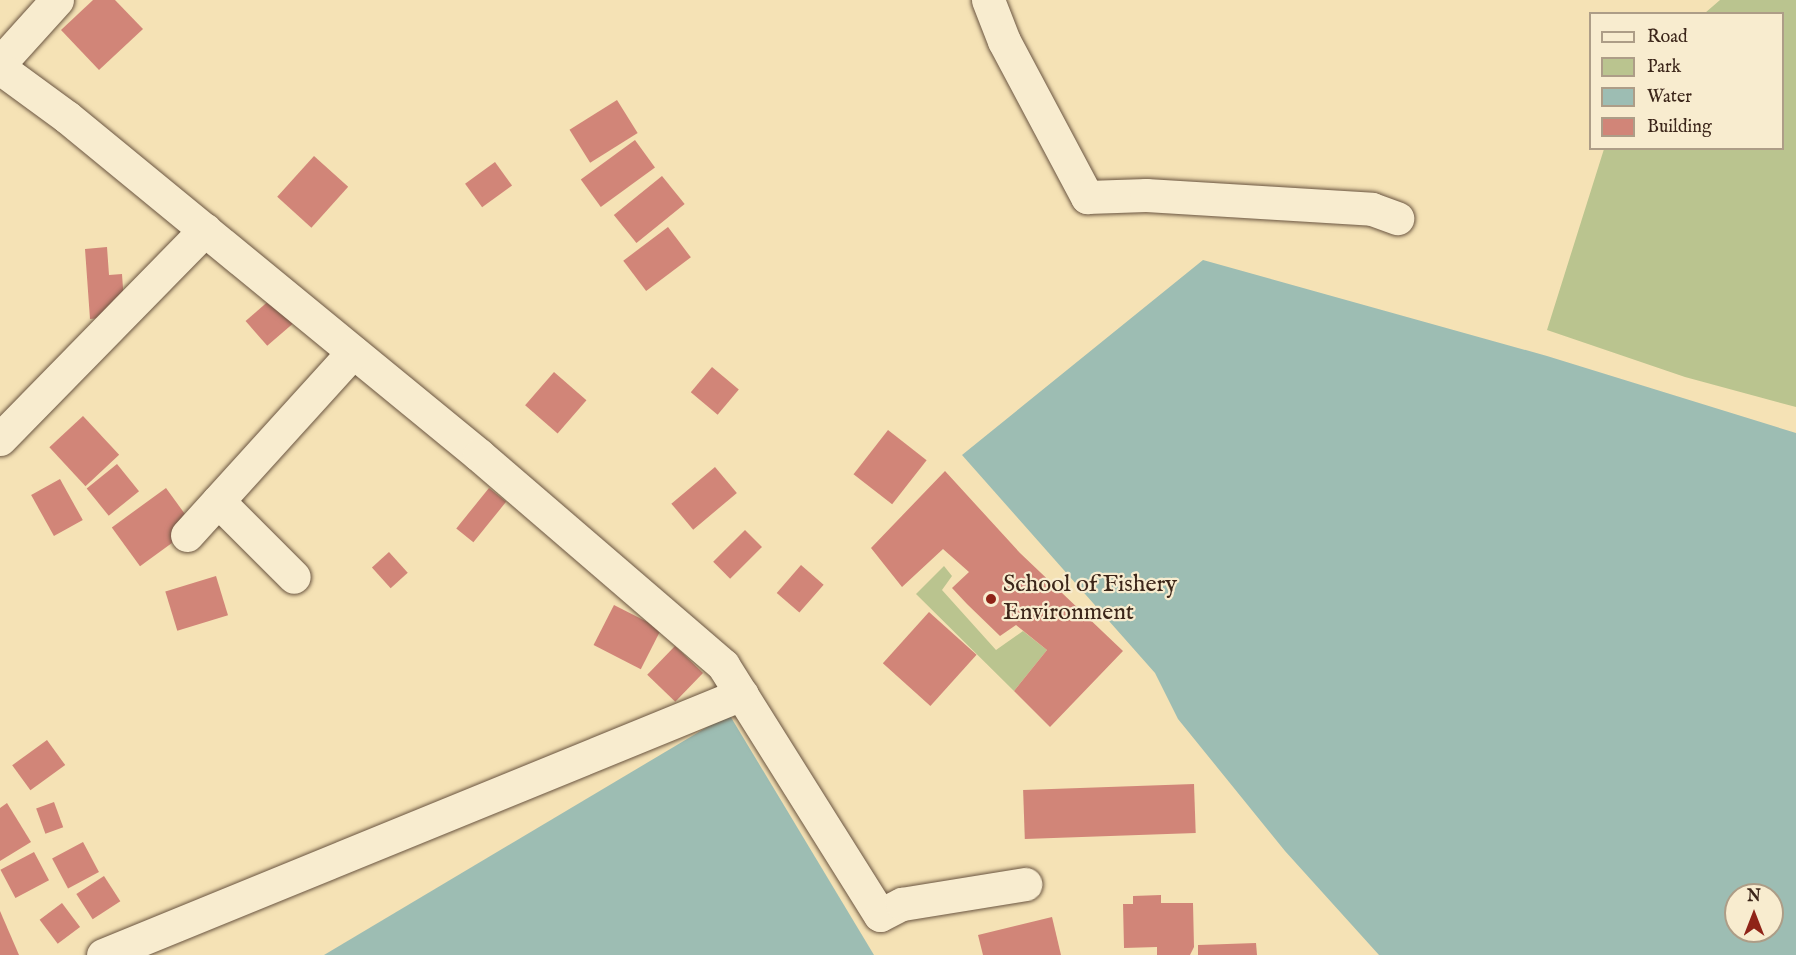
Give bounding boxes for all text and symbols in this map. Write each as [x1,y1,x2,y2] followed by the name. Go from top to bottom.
[1589,12,1784,150] legend
[1647,26,1688,49] text: Road
[1647,56,1681,79] text: Park
[1647,86,1692,109] text: Water
[1647,116,1712,139] text: Building
[1003,571,1177,627] place label: School of Fishery Environment
[984,592,998,606] marker: School of Fishery Environment
[1724,883,1784,943] north arrow
[1747,887,1761,907] text: N

